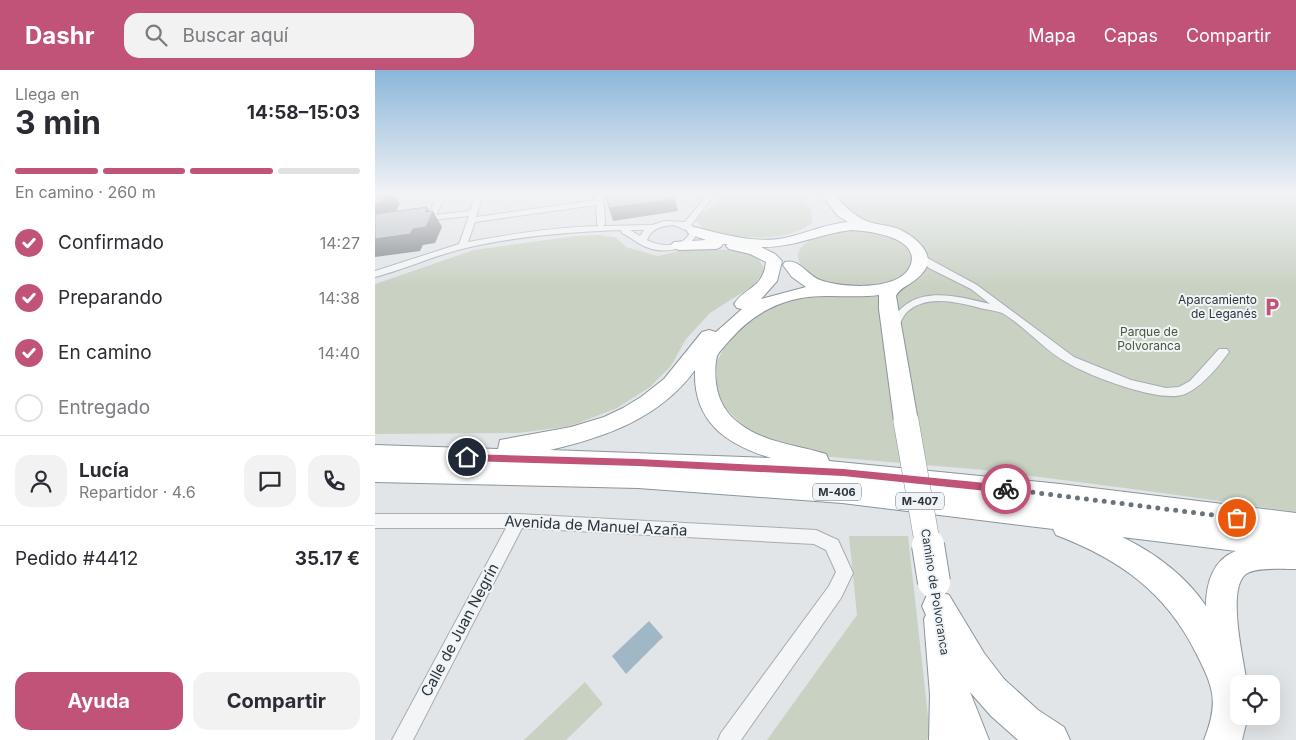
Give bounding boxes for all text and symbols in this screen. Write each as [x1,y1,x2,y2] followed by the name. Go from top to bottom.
[124,13,474,58] search box
[25,21,94,50] text: Dashr
[142,21,170,49] icon: search
[182,24,288,47] text: Buscar aquí
[1028,25,1076,46] text: Mapa
[1104,25,1158,46] text: Capas
[1186,25,1271,46] text: Compartir
[15,84,79,104] text: Llega en
[247,101,360,124] text: 14:58–15:03
[15,103,101,142] text: 3 min
[15,182,156,202] text: En camino · 260 m
[15,229,43,257] icon: check
[58,231,164,254] text: Confirmado
[320,233,360,253] text: 14:27
[15,284,43,312] icon: check
[58,286,163,309] text: Preparando
[319,288,360,308] text: 14:38
[1178,292,1257,321] place label: Aparcamiento de Leganés
[1261,296,1283,318] parking icon: Aparcamiento de Leganés
[1117,324,1181,353] park label: Parque de Polvoranca
[15,339,43,367] icon: check
[58,341,152,364] text: En camino
[318,343,360,363] text: 14:40
[58,396,150,419] text: Entregado
[446,436,488,478] pin
[453,443,481,471] icon: home
[15,455,67,507] button: person
[244,455,296,507] button: chat
[308,455,360,507] button: phone
[79,459,129,482] text: Lucía
[981,464,1031,514] courier
[992,475,1020,503] icon: bike
[79,482,196,502] text: Repartidor · 4.6
[813,484,861,501] road number: M-406
[896,492,944,510] road number: M-407
[1216,497,1258,539] pin
[1223,504,1251,532] icon: bag
[504,511,688,540] street label: Avenida de Manuel Azaña
[918,528,953,656] street label: Camino de Polvoranca
[15,547,138,570] text: Pedido #4412
[295,547,360,570] text: 35.17 €
[416,560,503,700] street label: Calle de Juan Negrín
[15,672,183,730] button: Ayuda
[193,672,360,730] button: Compartir
[1230,675,1280,725] map controls
[1230,675,1280,725] button: locate

